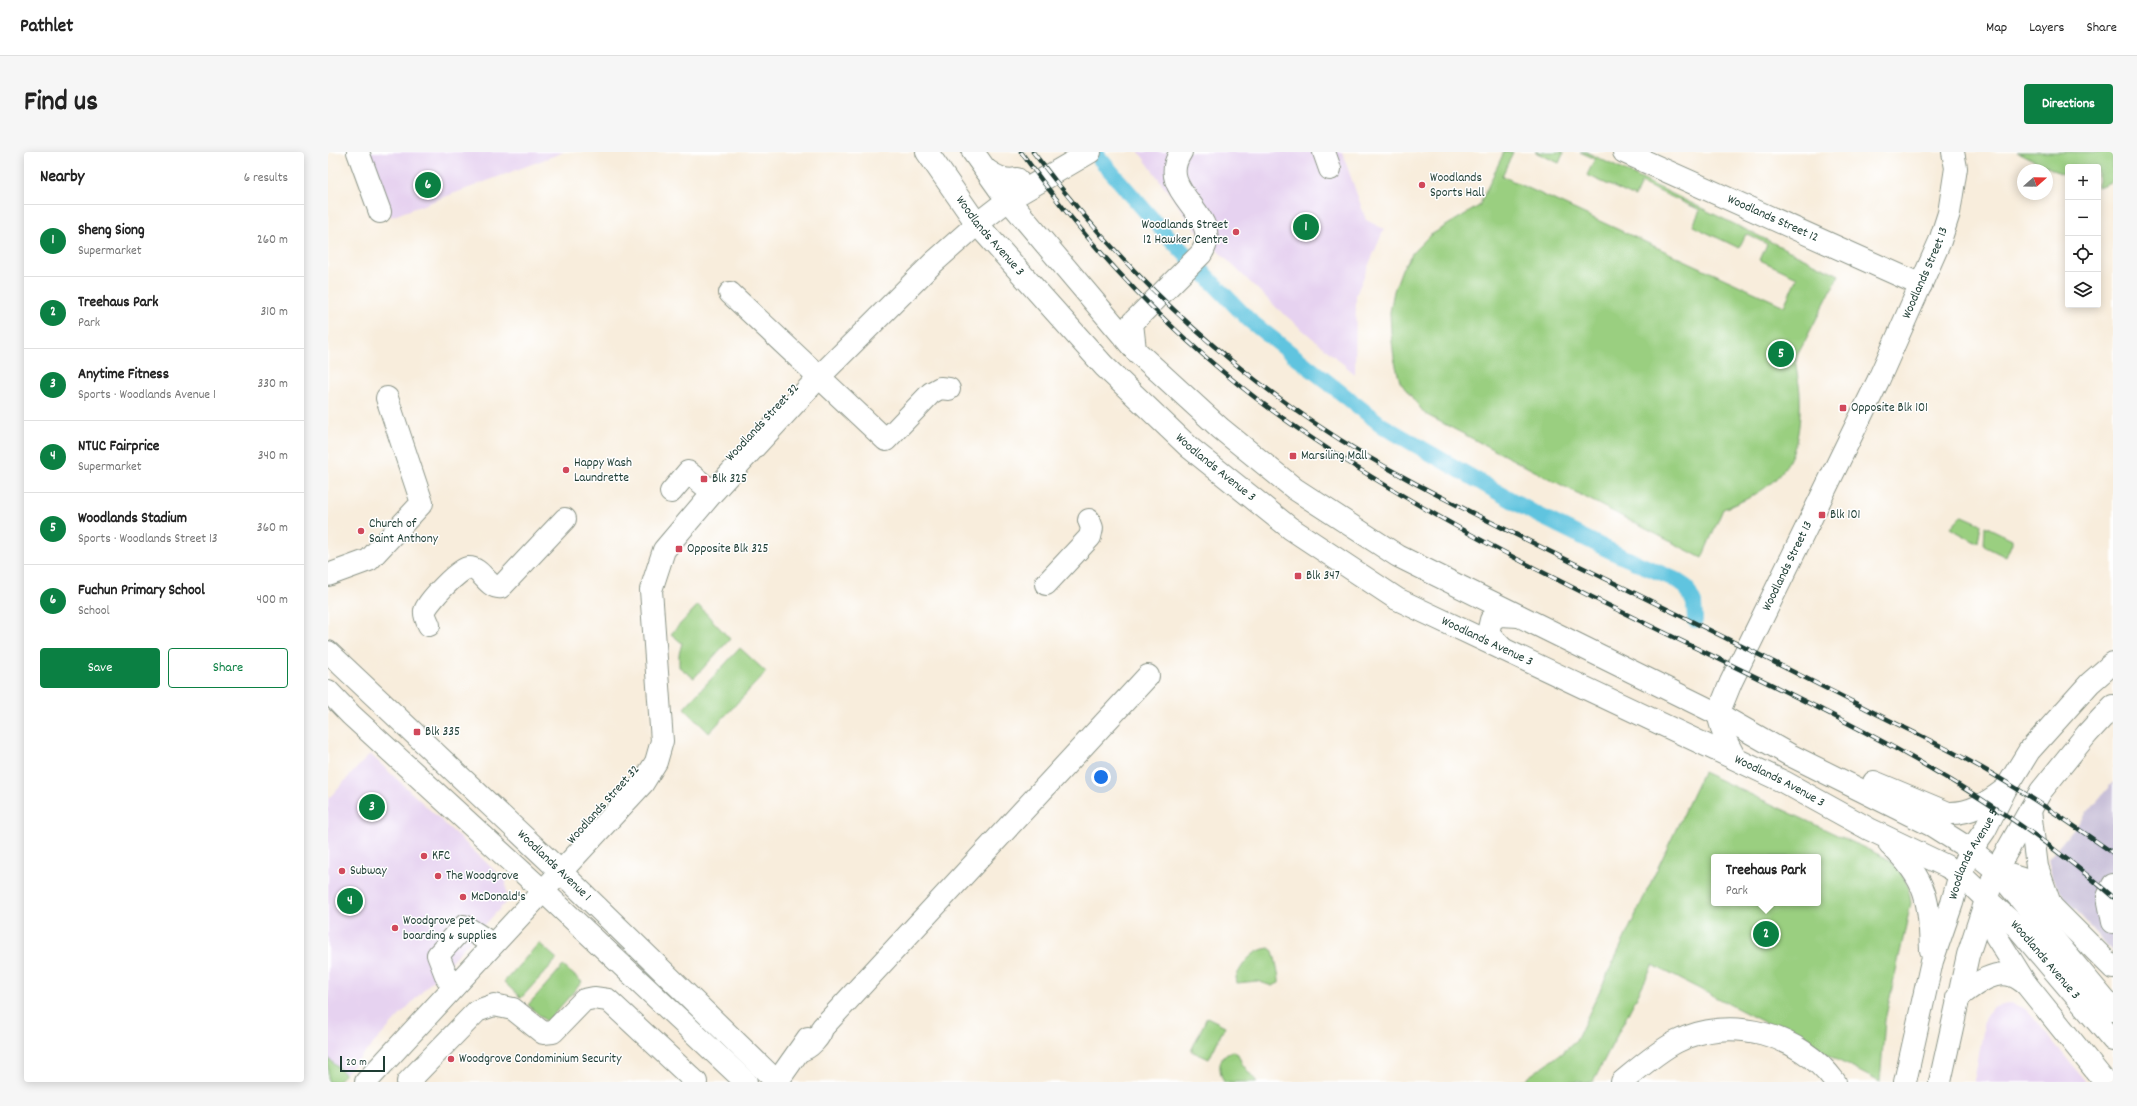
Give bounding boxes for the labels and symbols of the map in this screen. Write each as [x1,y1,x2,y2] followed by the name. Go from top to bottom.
[2017,164,2053,200] north arrow
[1430,169,1485,203] place label: Woodlands Sports Hall
[415,170,441,200] pin: 6
[1417,180,1427,190] marker: Woodlands Sports Hall
[1724,190,1821,247] street label: Woodlands Street 12
[951,192,1029,280] street label: Woodlands Avenue 3
[1293,212,1319,242] pin: 1
[1142,216,1228,250] place label: Woodlands Street 12 Hawker Centre
[1897,225,1953,322] street label: Woodlands Street 13
[1231,227,1241,237] marker: Woodlands Street 12 Hawker Centre
[1768,339,1794,369] pin: 5
[722,380,804,466] street label: Woodlands Street 32
[1851,399,1928,418] place label: Opposite Blk 101
[1838,403,1848,413] marker: Opposite Blk 101
[1171,429,1260,506] street label: Woodlands Avenue 3
[1301,447,1367,466] place label: Marsiling Mall
[1288,451,1298,461] marker: Marsiling Mall
[574,454,632,488] place label: Happy Wash Laundrette
[561,465,571,475] marker: Happy Wash Laundrette
[712,470,747,489] place label: Blk 325
[699,474,709,484] marker: Blk 325
[1830,506,1860,525] place label: Blk 101
[1817,510,1827,520] marker: Blk 101
[369,515,439,549] place label: Church of Saint Anthony
[1758,518,1818,614] street label: Woodlands Street 13
[356,526,366,536] marker: Church of Saint Anthony
[687,540,769,559] place label: Opposite Blk 325
[674,544,684,554] marker: Opposite Blk 325
[1306,567,1340,586] place label: Blk 347
[1293,571,1303,581] marker: Blk 347
[1438,612,1536,671] street label: Woodlands Avenue 3
[425,723,460,742] place label: Blk 335
[412,727,422,737] marker: Blk 335
[1731,750,1828,812] street label: Woodlands Avenue 3
[563,761,645,849] street label: Woodlands Street 32
[1091,767,1111,787] your location
[359,792,385,822] pin: 3
[1944,806,2004,902] street label: Woodlands Avenue 5
[513,825,595,906] street label: Woodlands Avenue 1
[432,847,451,866] place label: KFC
[419,851,429,861] marker: KFC
[350,862,387,881] place label: Subway
[337,866,347,876] marker: Subway
[446,867,519,886] place label: The Woodgrove
[433,871,443,881] marker: The Woodgrove
[337,886,363,916] pin: 4
[471,888,526,907] place label: McDonald's
[458,892,468,902] marker: McDonald's
[403,912,497,946] place label: Woodgrove pet boarding & supplies
[2006,916,2084,1004] street label: Woodlands Avenue 3
[1753,919,1779,949] pin: 2
[390,923,400,933] marker: Woodgrove pet boarding & supplies
[459,1050,622,1069] place label: Woodgrove Condominium Security
[340,1054,385,1073] scale bar
[446,1054,456,1064] marker: Woodgrove Condominium Security

